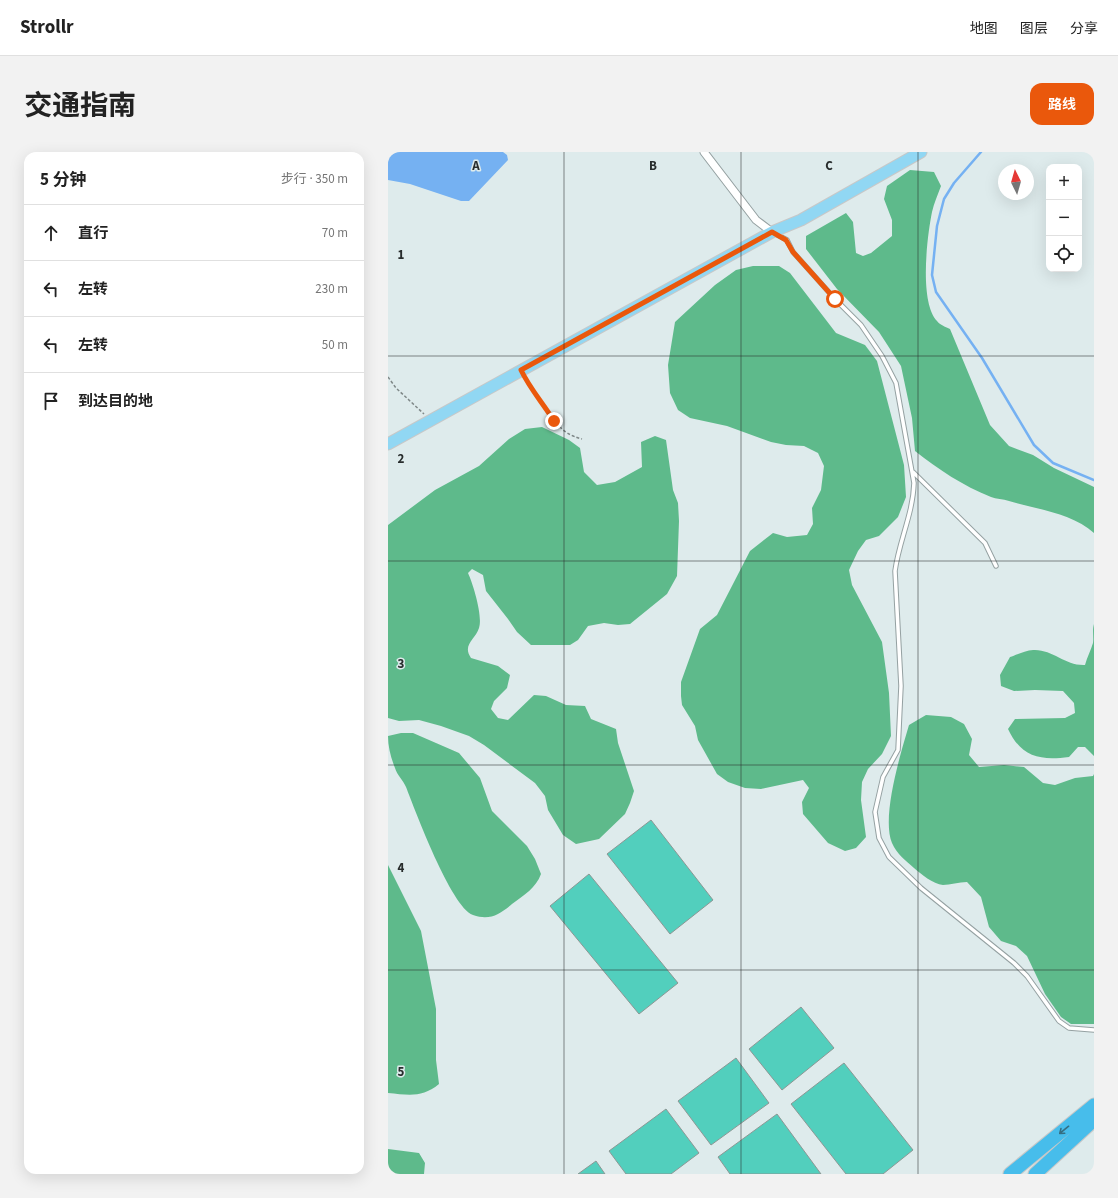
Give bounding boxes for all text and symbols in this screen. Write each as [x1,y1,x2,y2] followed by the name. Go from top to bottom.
[20,14,74,41] text: Strollr
[970,19,998,39] text: 地图
[1020,19,1048,39] text: 图层
[1070,19,1098,39] text: 分享
[1030,83,1094,125] button: 路线
[24,86,136,126] text: 交通指南
[471,157,480,175] text: A
[649,157,657,175] text: B
[825,157,833,175] text: C
[998,164,1034,200] north arrow
[1046,164,1082,272] map controls
[1046,164,1082,200] button: +
[40,168,86,192] text: 5 分钟
[281,170,348,188] text: 步行 · 350 m
[1046,200,1082,236] button: −
[40,222,62,244] icon: ahead
[78,223,108,244] text: 直行
[322,224,348,242] text: 70 m
[1046,236,1082,272] button: locate
[398,246,405,264] text: 1
[40,278,62,300] icon: left
[78,279,108,300] text: 左转
[315,280,348,298] text: 230 m
[826,290,844,308] route start
[40,334,62,356] icon: left
[78,335,108,356] text: 左转
[322,336,348,354] text: 50 m
[40,390,62,412] icon: arrive
[78,391,153,412] text: 到达目的地
[545,412,563,430] route end
[398,450,405,468] text: 2
[398,655,405,673] text: 3
[398,859,405,877] text: 4
[398,1063,405,1081] text: 5
[1058,1126,1069,1134] one-way arrow

